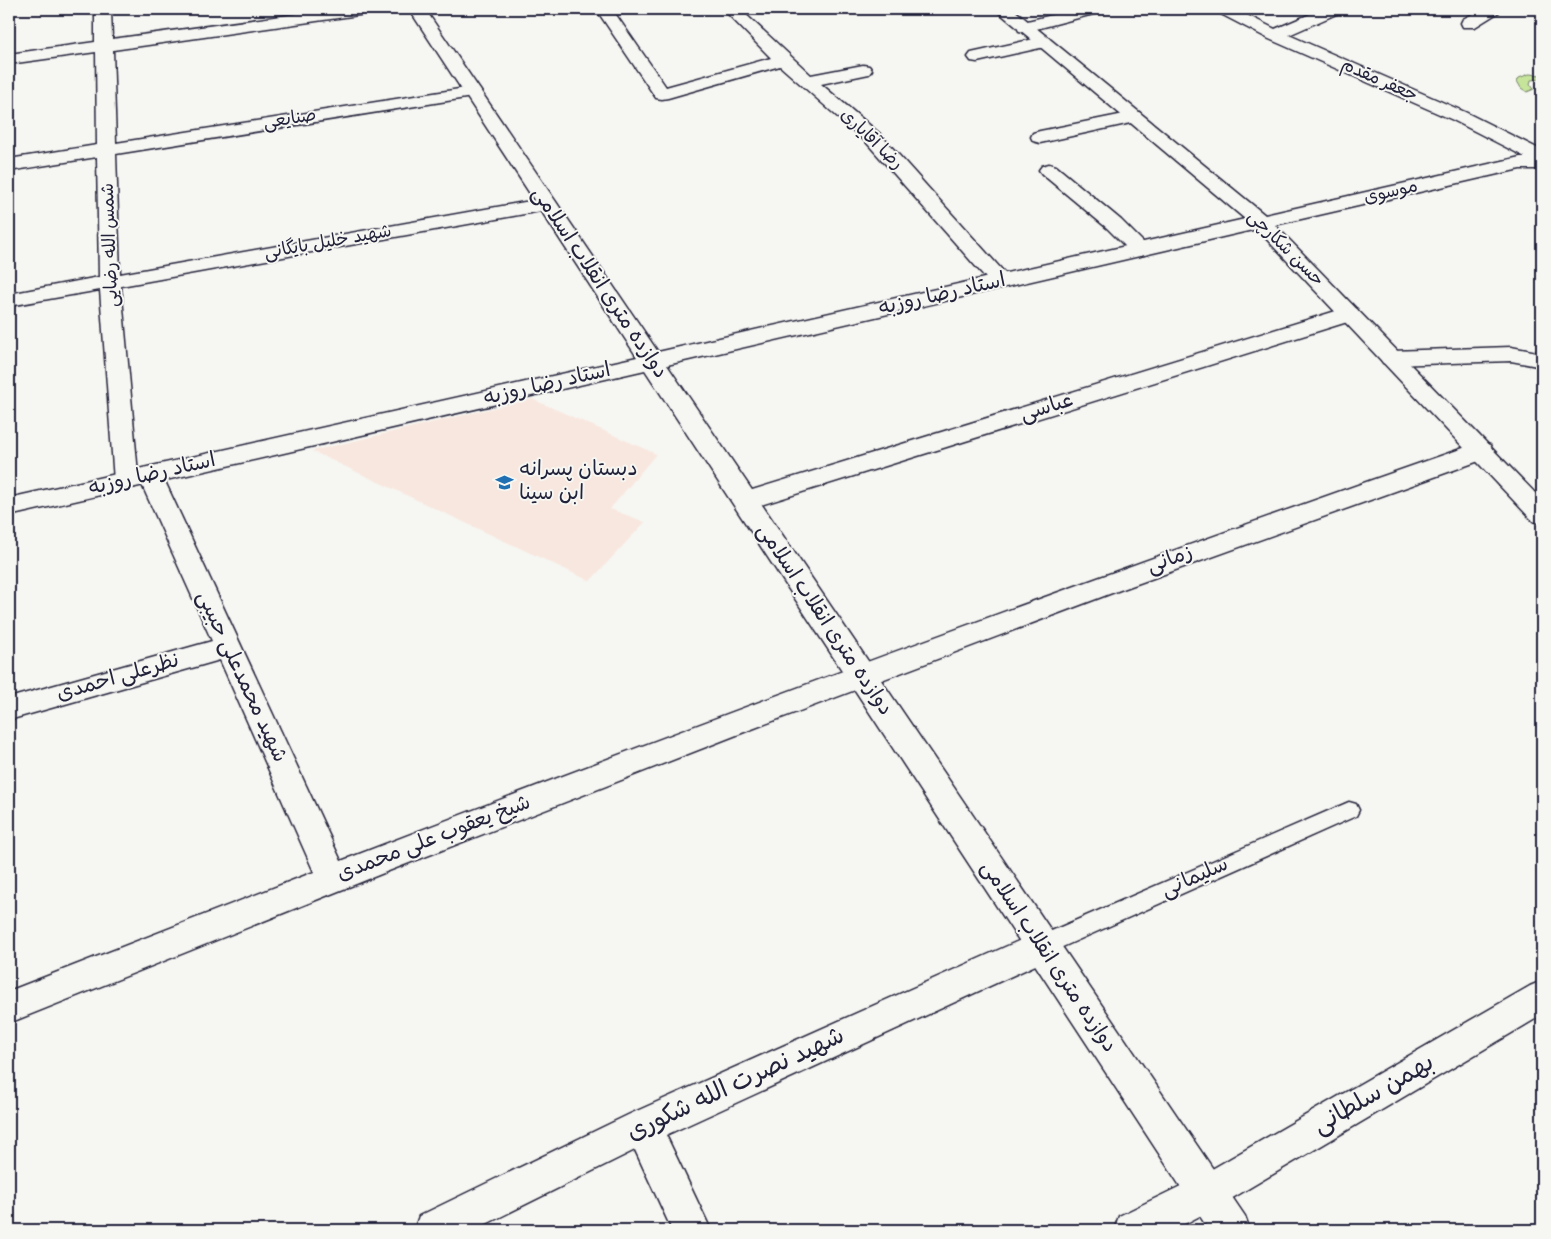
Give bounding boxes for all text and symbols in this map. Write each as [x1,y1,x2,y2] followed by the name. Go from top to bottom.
[1337,53,1421,109] street label: جعفر مقدم
[262,103,318,137] street label: صنایعی
[834,103,908,177] street label: رضا آقایاری
[1361,174,1421,212] street label: موسوی
[523,181,675,385] street label: دوازده متری انقلاب اسلامی
[96,182,126,308] street label: شمس الله رضایی
[1241,205,1329,293] street label: حسن شکارچی
[262,219,394,267] street label: شهید خلیل بایگانی
[875,266,1009,324] street label: استاد رضا روزبه
[480,356,614,414] street label: استاد رضا روزبه
[1017,386,1077,430] street label: عباسی
[85,446,219,504] street label: استاد رضا روزبه
[519,455,638,509] place label: دبستان پسرانه ابن سینا
[495,472,515,492] school or university icon: دبستان پسرانه ابن سینا
[748,518,900,722] street label: دوازده متری انقلاب اسلامی
[1143,538,1197,582] street label: زمانی
[188,586,294,768] street label: شهید محمدعلی حبیبی
[53,646,183,710] street label: نظرعلی احمدی
[333,788,535,890] street label: شیخ یعقوب علی محمدی
[1157,850,1233,906] street label: سلیمانی
[972,855,1124,1059] street label: دوازده متری انقلاب اسلامی
[621,1019,851,1151] street label: شهید نصرت الله شکوری
[1306,1046,1442,1144] street label: بهمن سلطانی

